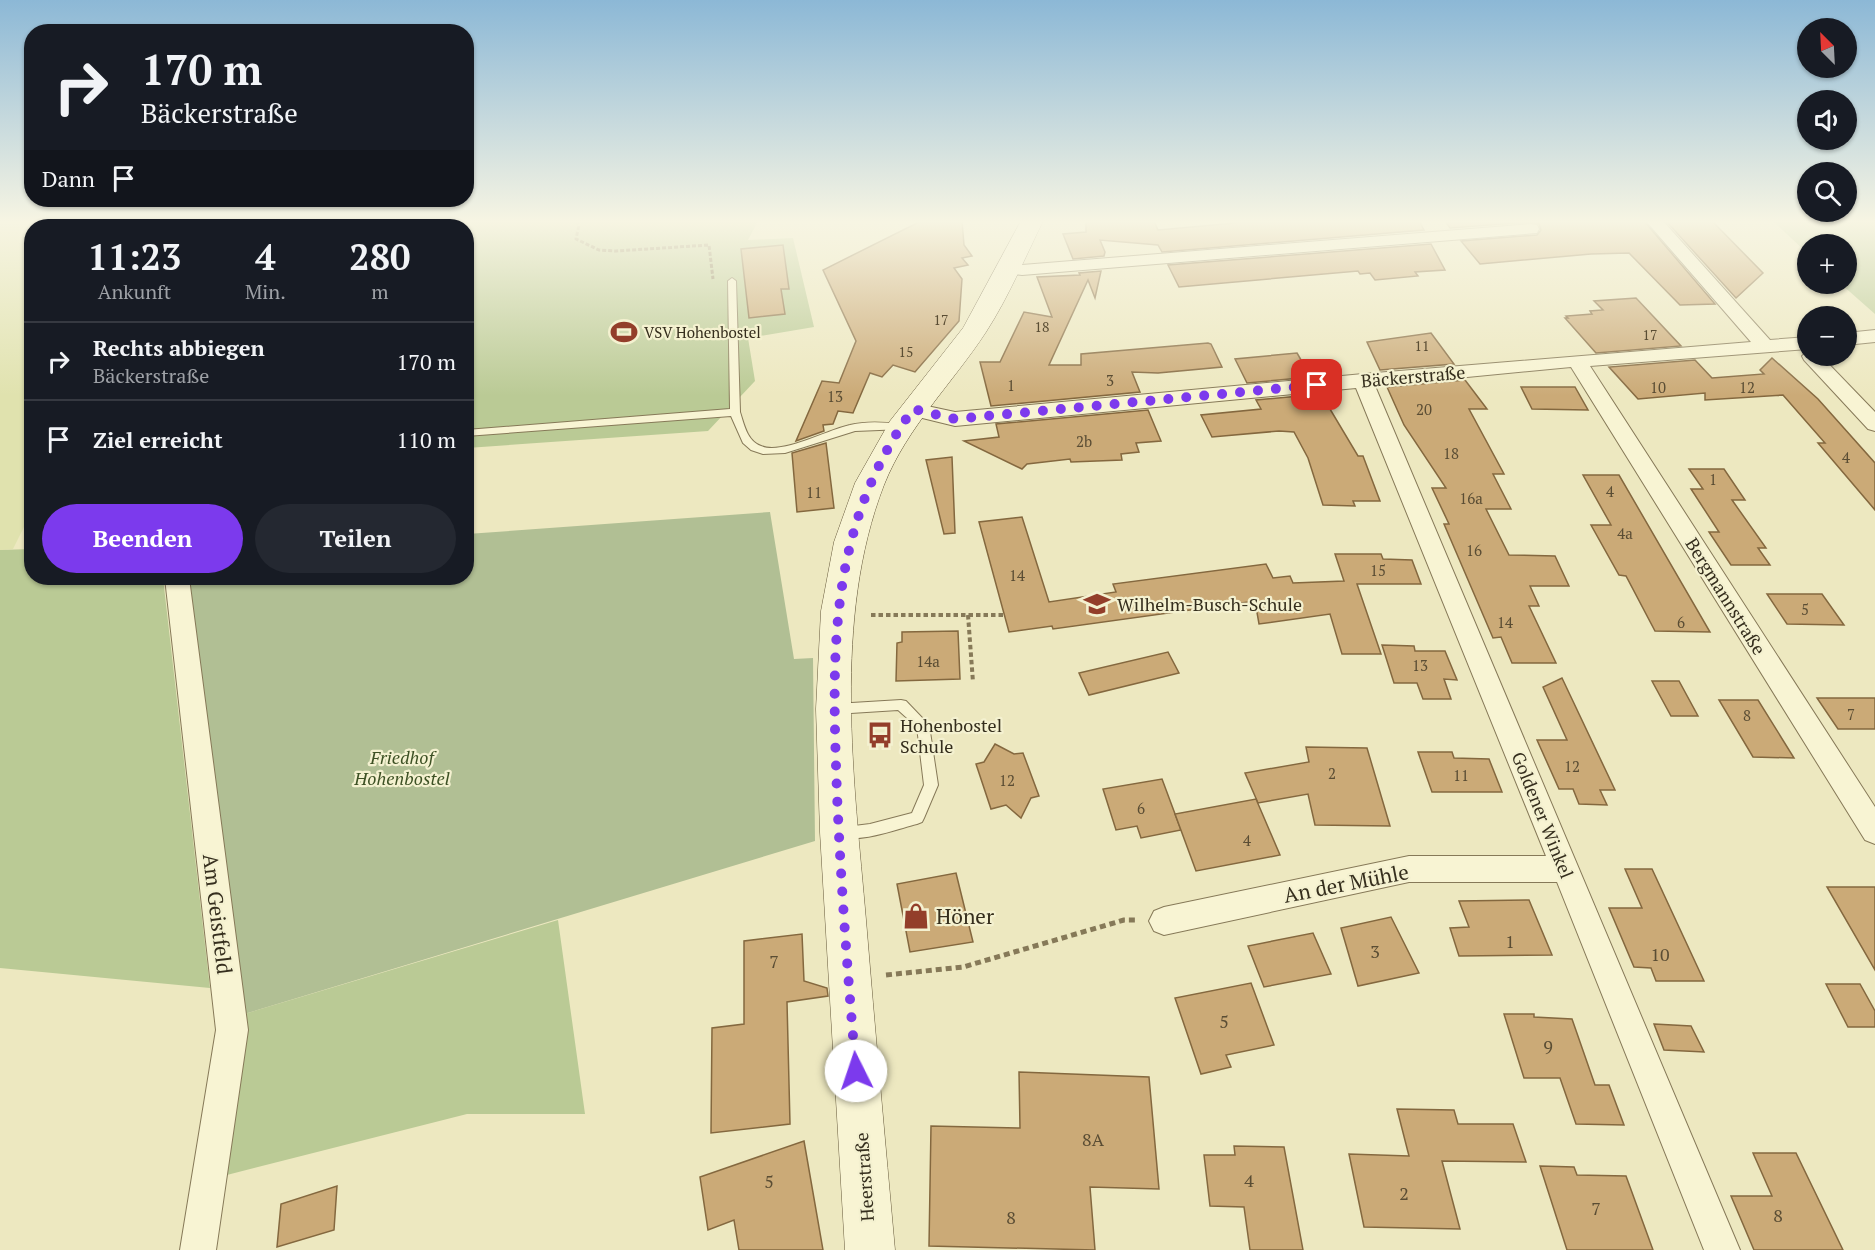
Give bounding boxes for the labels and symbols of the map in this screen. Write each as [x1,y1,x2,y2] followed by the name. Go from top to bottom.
[1797,18,1857,78] north arrow
[934,310,948,329] house number: 17
[609,317,639,347] sports icon: VSV Hohenbostel
[1035,317,1049,336] house number: 18
[644,322,761,342] place label: VSV Hohenbostel
[1643,325,1657,344] house number: 17
[1415,336,1429,355] house number: 11
[899,342,913,361] house number: 15
[1291,359,1342,410] pin
[1360,359,1466,393] street label: Bäckerstraße
[1106,370,1114,390] house number: 3
[1007,375,1015,395] house number: 1
[1650,377,1666,397] house number: 10
[1739,377,1755,397] house number: 12
[827,386,843,406] house number: 13
[1416,399,1432,419] house number: 20
[1076,431,1092,451] house number: 2b
[1443,443,1459,463] house number: 18
[1842,447,1850,467] house number: 4
[1709,469,1717,489] house number: 1
[1606,481,1614,501] house number: 4
[806,482,822,502] house number: 11
[1459,488,1483,508] house number: 16a
[1617,523,1633,543] house number: 4a
[1680,533,1772,659] street label: Bergmannstraße
[1466,540,1482,560] house number: 16
[1370,560,1386,580] house number: 15
[1009,565,1025,585] house number: 14
[1082,589,1112,619] school or university icon: Wilhelm-Busch-Schule
[1117,592,1302,616] place label: Wilhelm-Busch-Schule
[1801,599,1809,619] house number: 5
[1497,612,1513,632] house number: 14
[1677,612,1685,632] house number: 6
[916,651,940,671] house number: 14a
[1412,655,1428,675] house number: 13
[1847,704,1855,724] house number: 7
[1743,705,1751,725] house number: 8
[900,713,1002,758] place label: Hohenbostel Schule
[865,720,895,750] bus stop icon: Hohenbostel Schule
[353,745,450,790] park label: Friedhof Hohenbostel
[1507,748,1579,882] street label: Goldener Winkel
[1564,756,1580,776] house number: 12
[1328,763,1336,783] house number: 2
[1453,765,1469,785] house number: 11
[999,770,1015,790] house number: 12
[1137,798,1145,818] house number: 6
[1243,830,1251,850] house number: 4
[197,852,239,976] street label: Am Geistfeld
[1281,857,1411,909] street label: An der Mühle
[901,901,931,931] shop icon: Höner
[936,902,994,930] place label: Höner
[1505,929,1515,953] house number: 1
[1370,939,1380,963] house number: 3
[1650,942,1670,966] house number: 10
[769,949,779,973] house number: 7
[1219,1009,1229,1033] house number: 5
[1543,1034,1553,1058] house number: 9
[824,1039,888,1103] position arrow
[1082,1127,1105,1151] house number: 8A
[849,1132,879,1222] street label: Heerstraße
[1244,1168,1254,1192] house number: 4
[764,1169,774,1193] house number: 5
[1399,1181,1409,1205] house number: 2
[1591,1196,1601,1220] house number: 7
[1773,1203,1783,1227] house number: 8
[1006,1205,1016,1229] house number: 8

